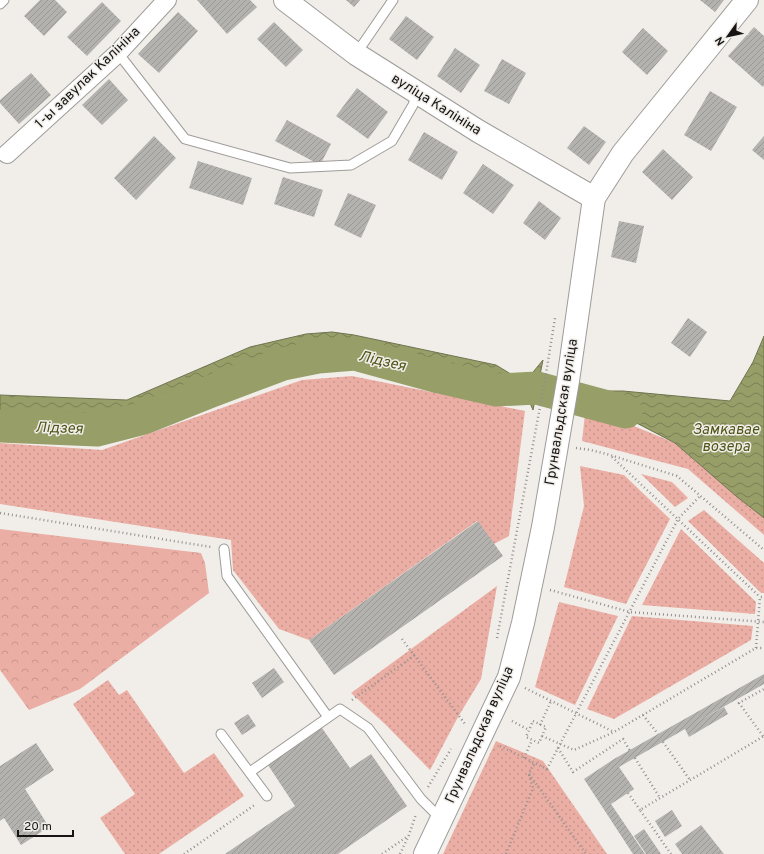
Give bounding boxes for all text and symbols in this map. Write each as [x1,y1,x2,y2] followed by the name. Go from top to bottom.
[708,16,748,56] north arrow
[32,24,144,132] street label: 1-ы завулак Калініна
[712,34,728,48] text: N
[388,70,484,140] street label: вуліца Калініна
[542,338,582,486] street label: Грунвальдская вуліца
[357,347,408,377] water label: Лідзея
[35,419,83,439] water label: Лідзея
[693,421,759,457] water label: Замкавае возера
[442,664,518,806] street label: Грунвальдская вуліца
[18,812,73,838] scale bar
[24,819,52,835] text: 20 m

